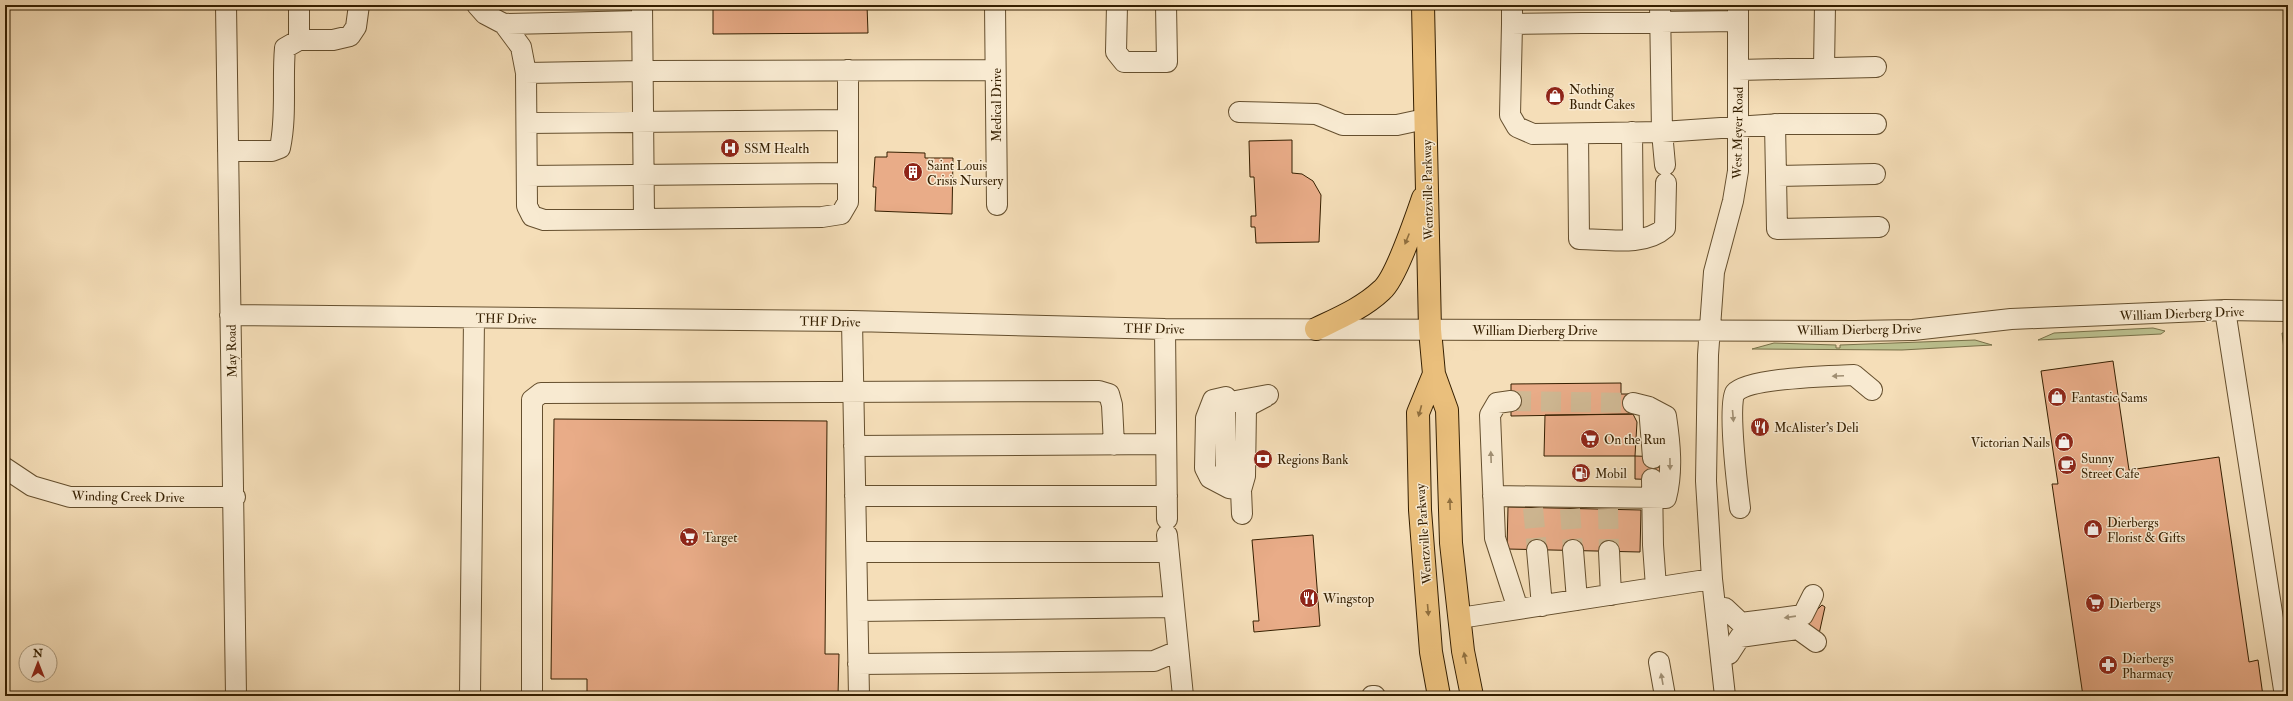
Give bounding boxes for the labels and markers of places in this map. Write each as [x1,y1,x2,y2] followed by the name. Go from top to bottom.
[1569,82,1635,113] place label: Nothing Bundt Cakes
[1544,85,1566,107] shop icon: Nothing Bundt Cakes
[719,137,741,159] hospital icon: SSM Health
[744,141,810,157] place label: SSM Health
[927,158,1003,190] place label: Saint Louis Crisis Nursery
[902,161,924,183] building icon: Saint Louis Crisis Nursery
[2046,386,2068,408] shop icon: Fantastic Sams
[2071,390,2148,406] place label: Fantastic Sams
[1749,416,1771,438] restaurant icon: McAlister's Deli
[1774,420,1859,436] place label: McAlister's Deli
[1579,428,1601,450] supermarket icon: On the Run
[2053,431,2075,453] shop icon: Victorian Nails
[1604,432,1666,448] place label: On the Run
[1971,435,2051,451] place label: Victorian Nails
[1252,448,1274,470] bank icon: Regions Bank
[2081,451,2140,482] place label: Sunny Street Cafe
[1277,452,1349,468] place label: Regions Bank
[2056,454,2078,476] cafe icon: Sunny Street Cafe
[1570,462,1592,484] fuel station icon: Mobil
[1595,466,1627,482] place label: Mobil
[2107,515,2186,546] place label: Dierbergs Florist & Gifts
[2082,518,2104,540] shop icon: Dierbergs Florist & Gifts
[678,526,700,548] supermarket icon: Target
[703,530,737,546] place label: Target
[1298,587,1320,609] restaurant icon: Wingstop
[1322,591,1375,608] place label: Wingstop
[2084,592,2106,614] supermarket icon: Dierbergs
[2109,596,2161,612] place label: Dierbergs
[2122,651,2174,683] place label: Dierbergs Pharmacy
[2097,654,2119,676] pharmacy icon: Dierbergs Pharmacy

